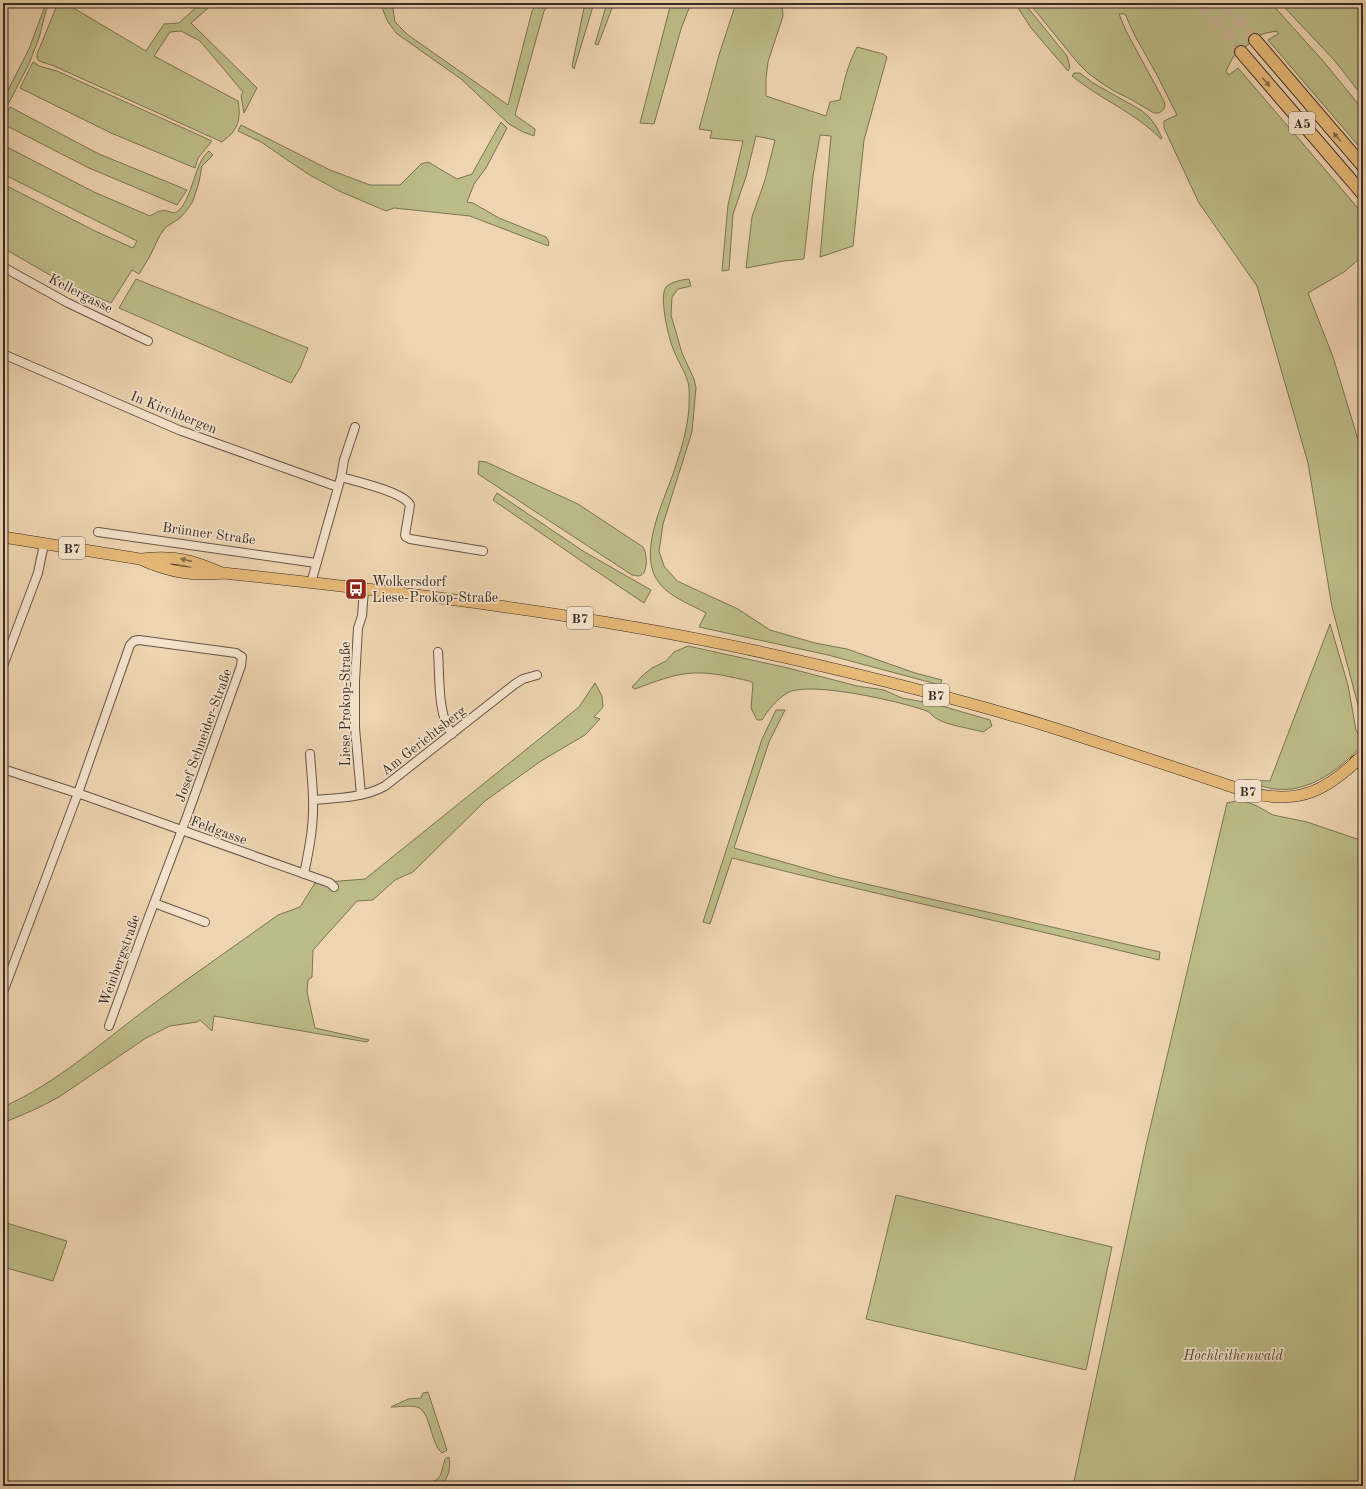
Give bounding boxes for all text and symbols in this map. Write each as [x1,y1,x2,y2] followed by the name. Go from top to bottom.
[1262,76,1271,87] one-way arrow
[1289,112,1315,134] road number: A5
[1333,132,1342,142] one-way arrow
[46,272,115,316] street label: Kellergasse
[128,389,219,437] street label: In Kirchbergen
[161,521,256,547] street label: Brünner Straße
[59,537,85,559] road number: B7
[180,557,192,563] one-way arrow
[372,575,498,605] place label: Wolkersdorf Liese-Prokop-Straße
[343,576,369,602] bus stop icon: Wolkersdorf Liese-Prokop-Straße
[567,607,593,629] road number: B7
[339,642,353,766] street label: Liese Prokop-Straße
[173,667,235,804] street label: Josef Schneider-Straße
[923,684,949,706] road number: B7
[379,703,469,778] street label: Am Gerichtsberg
[1235,780,1261,802] road number: B7
[189,814,249,848] street label: Feldgasse
[97,913,143,1008] street label: Weinbergstraße
[1182,1349,1283,1363] park label: Hochleithenwald

